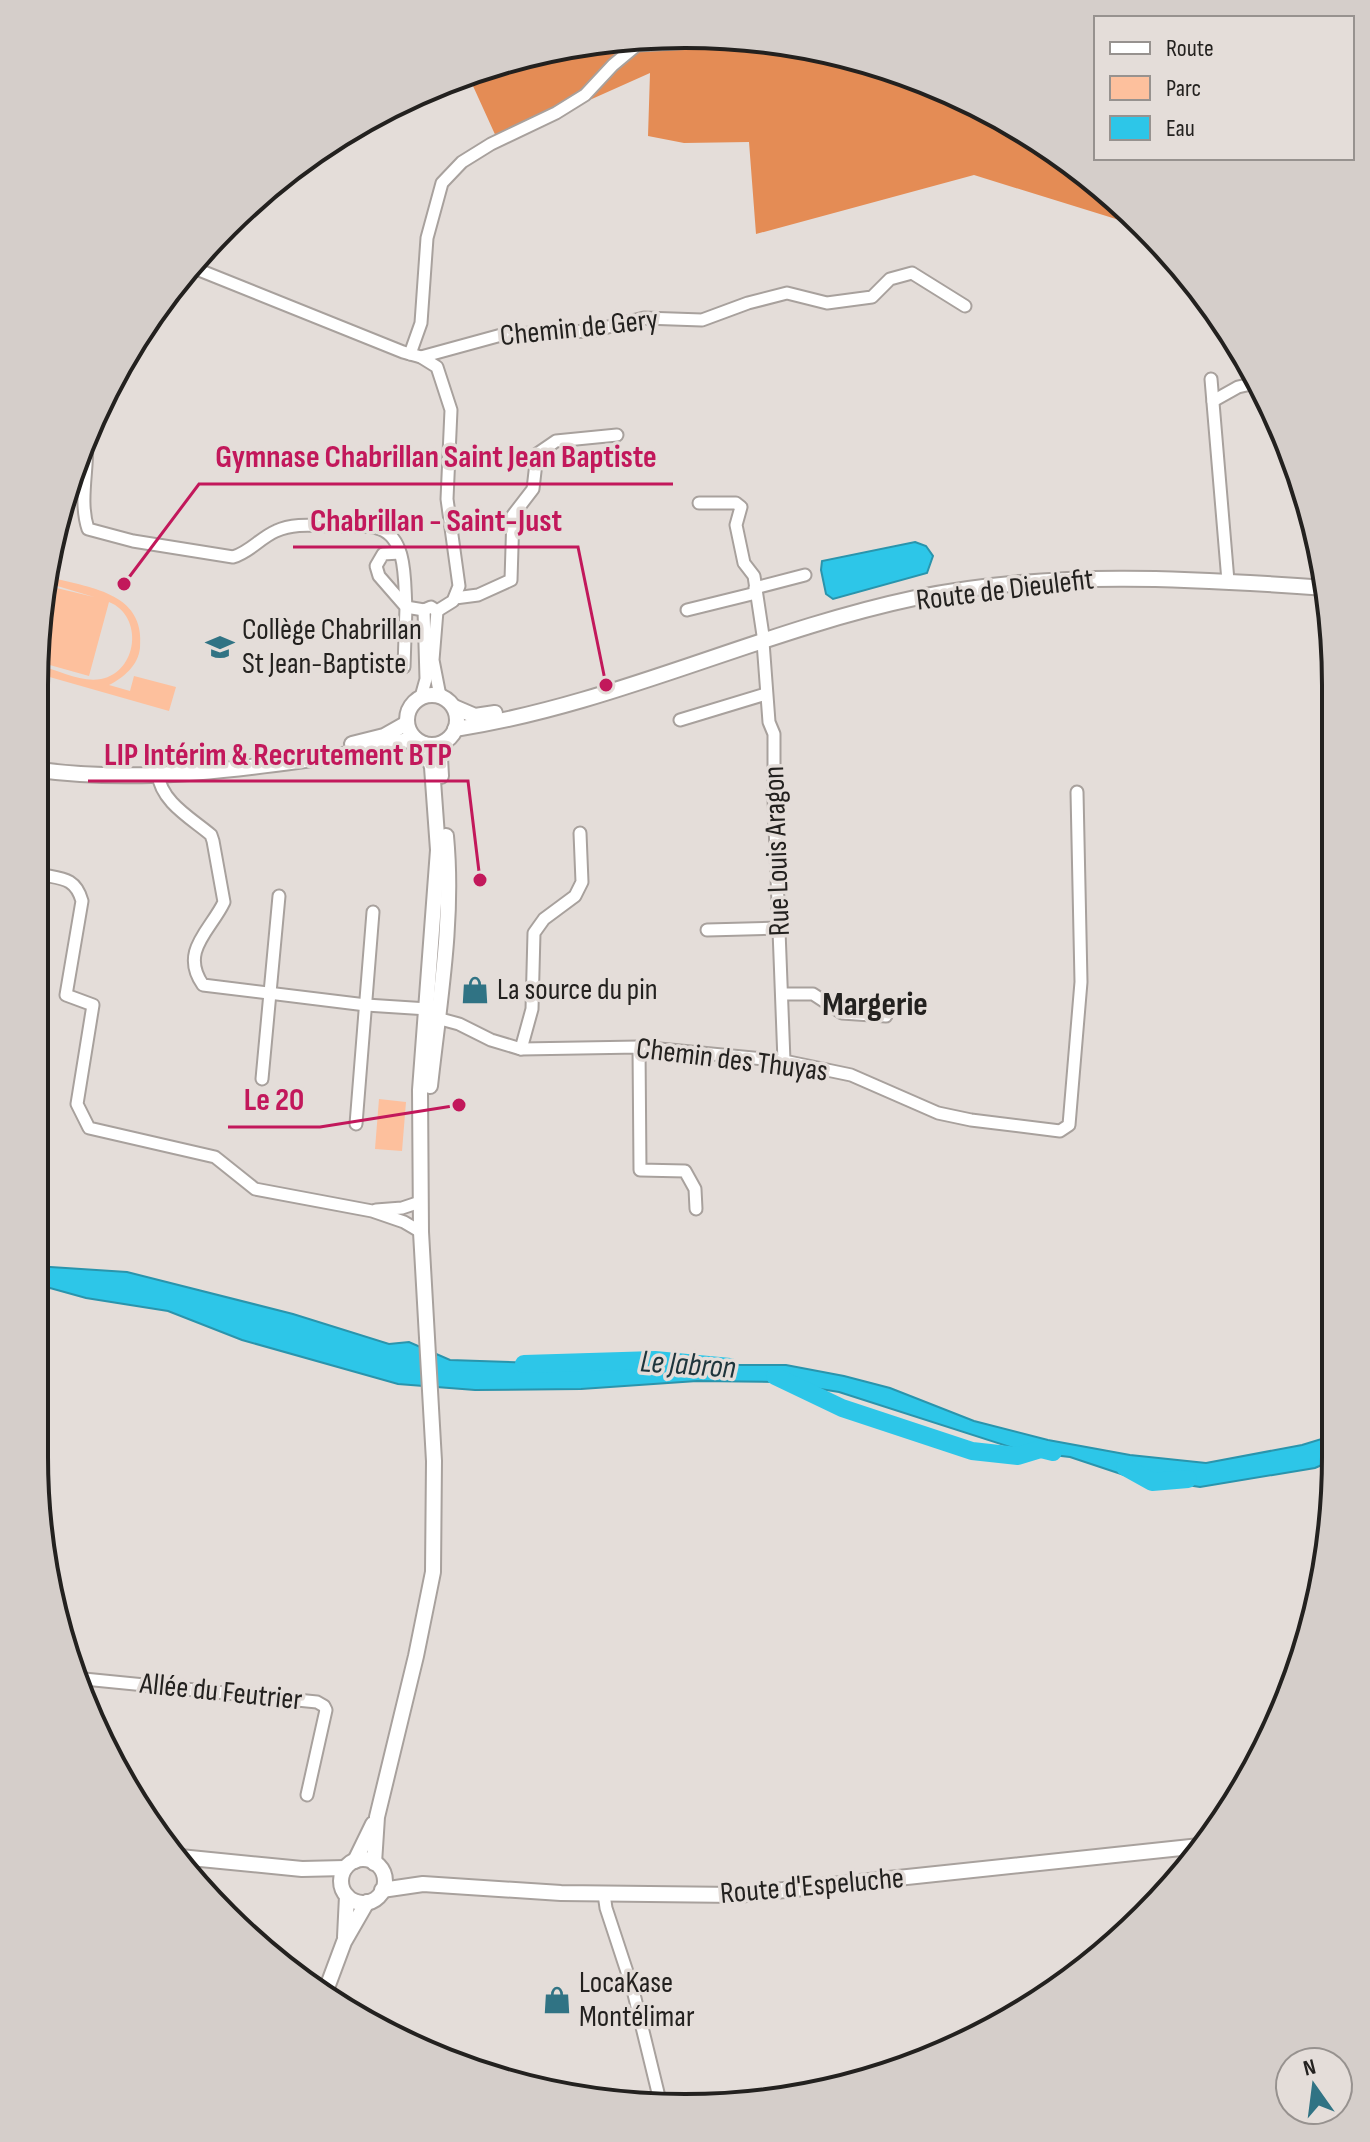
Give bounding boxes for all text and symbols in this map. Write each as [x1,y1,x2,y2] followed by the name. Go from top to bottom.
[1094,16,1354,160] legend
[1166,34,1214,63] text: Route
[1166,74,1201,103] text: Parc
[1166,114,1195,143] text: Eau
[498,302,660,354] street label: Chemin de Gery
[199,428,673,484] callout: Gymnase Chabrillan Saint Jean Baptiste
[215,438,657,477] text: Gymnase Chabrillan Saint Jean Baptiste
[293,491,578,547] callout: Chabrillan - Saint-Just
[310,502,562,541] text: Chabrillan - Saint-Just
[914,561,1096,619] street label: Route de Dieulefit
[242,612,422,682] place label: Collège Chabrillan St Jean-Baptiste
[205,632,235,662] school or university icon: Collège Chabrillan St Jean-Baptiste
[88,725,468,781] callout: LIP Intérim & Recrutement BTP
[104,736,452,775] text: LIP Intérim & Recrutement BTP
[756,765,798,937] street label: Rue Louis Aragon
[497,972,658,1008] place label: La source du pin
[460,975,490,1005] shop icon: La source du pin
[822,984,928,1025] district label: Margerie
[634,1030,830,1090] street label: Chemin des Thuyas
[228,1071,320,1127] callout: Le 20
[244,1081,304,1120] text: Le 20
[639,1342,737,1388] water label: Le Jabron
[137,1665,304,1718] street label: Allée du Feutrier
[719,1860,905,1912] street label: Route d'Espeluche
[579,1965,695,2035] place label: LocaKase Montélimar
[542,1985,572,2015] shop icon: LocaKase Montélimar
[1274,2046,1354,2126] north arrow
[1301,2054,1318,2083] text: N

